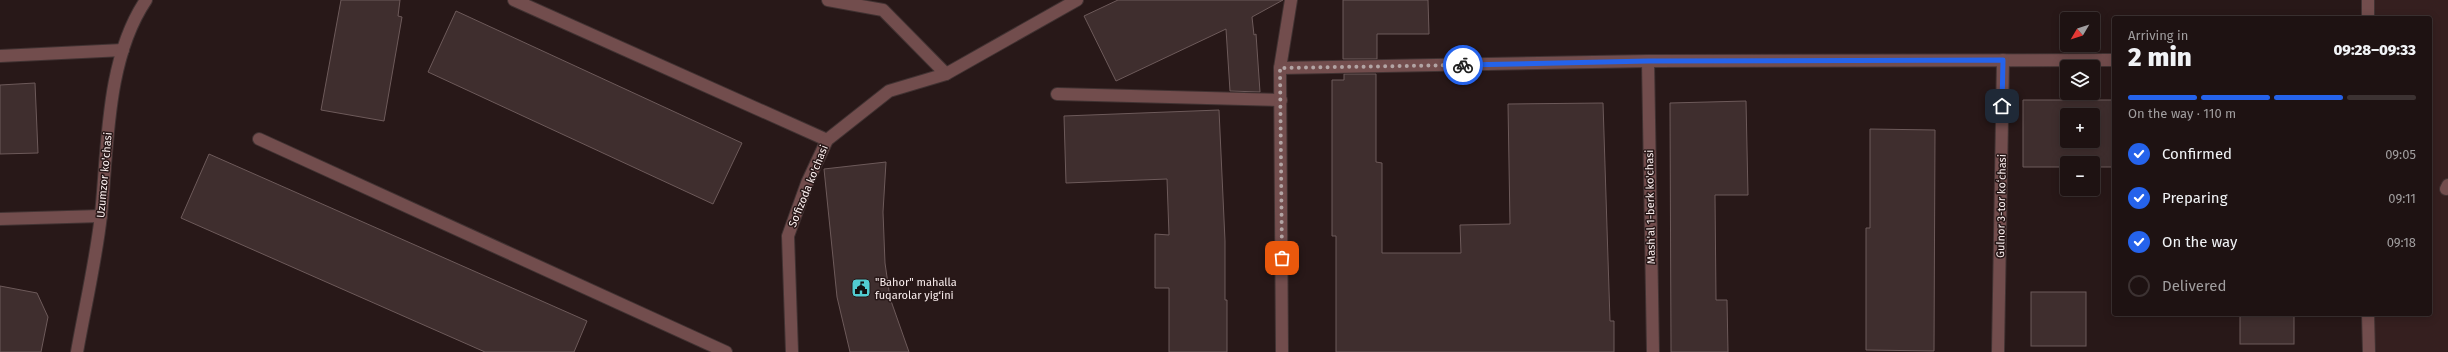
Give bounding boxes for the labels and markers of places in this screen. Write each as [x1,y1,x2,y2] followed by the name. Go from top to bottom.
[1985,89,2019,123] pin
[1265,241,1299,275] pin
[875,276,957,302] place label: "Bahor" mahalla fuqarolar yig‘ini
[850,277,872,299] public building icon: "Bahor" mahalla fuqarolar yig‘ini

